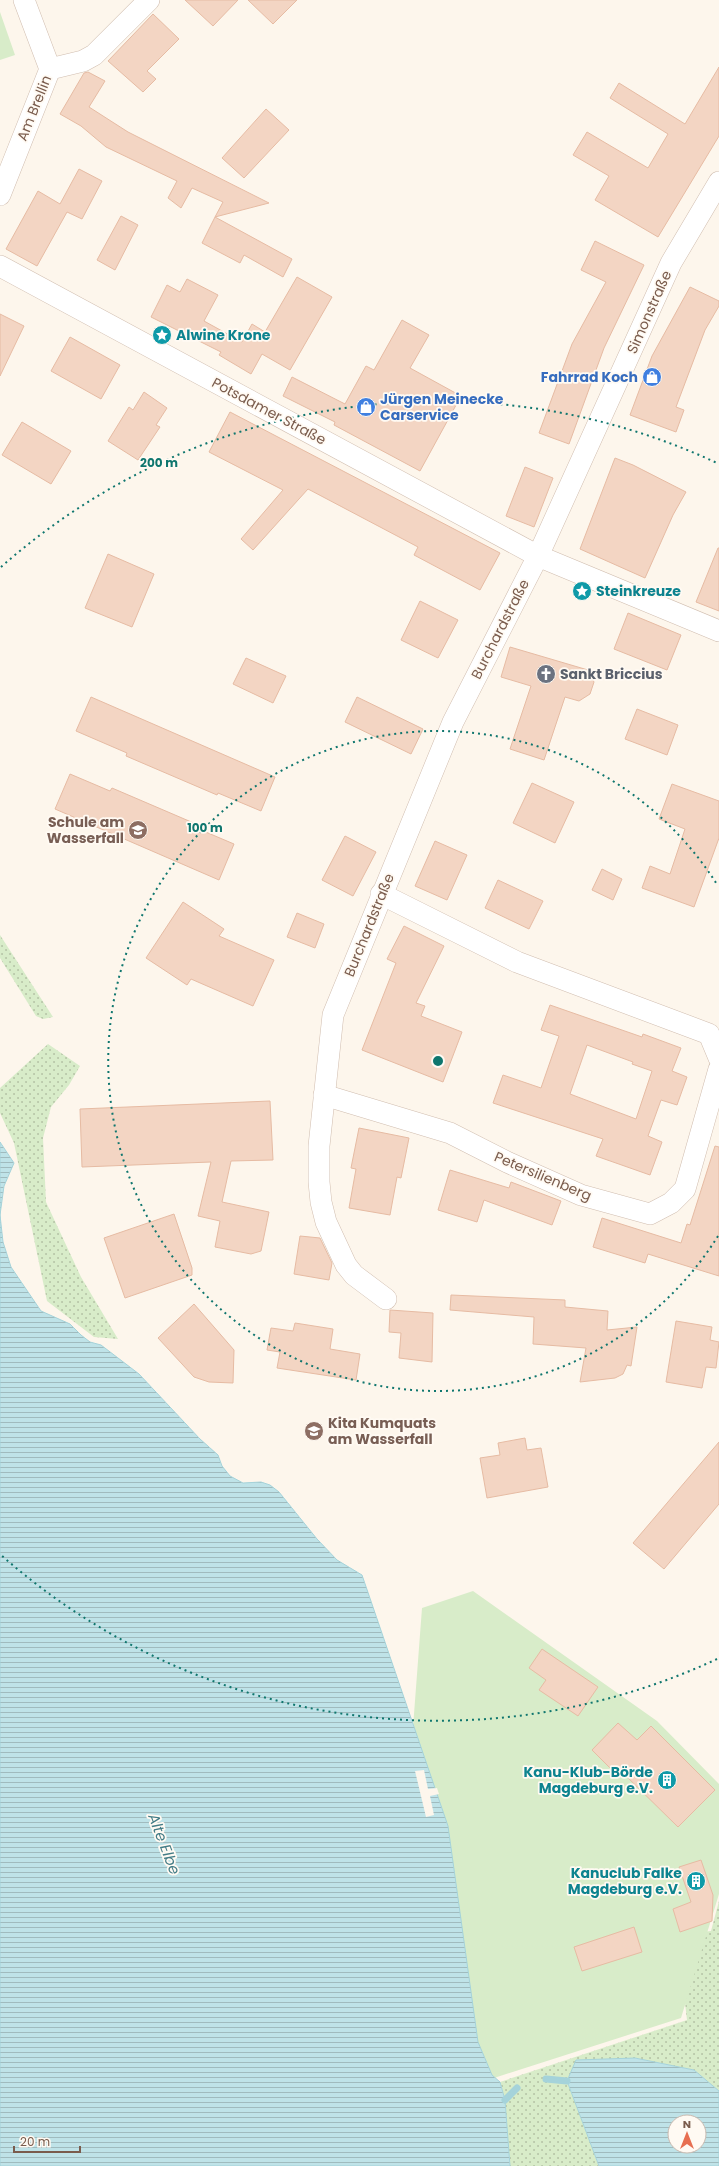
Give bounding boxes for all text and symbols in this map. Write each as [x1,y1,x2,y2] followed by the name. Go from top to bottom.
[12,72,56,144] street label: Am Brellin
[622,267,676,357] street label: Simonstraße
[151,324,173,346] place icon: Alwine Krone
[176,325,271,345] place label: Alwine Krone
[641,366,663,388] shop icon: Fahrrad Koch
[541,367,638,387] place label: Fahrrad Koch
[208,372,330,450] street label: Potsdamer Straße
[380,389,504,425] place label: Jürgen Meinecke Carservice
[355,396,377,418] shop icon: Jürgen Meinecke Carservice
[140,454,178,471] text: 200 m
[466,575,534,682] street label: Burchardstraße
[571,580,593,602] place icon: Steinkreuze
[596,581,681,601] place label: Steinkreuze
[535,663,557,685] church icon: Sankt Briccius
[560,664,663,684] place label: Sankt Briccius
[47,812,124,848] place label: Schule am Wasserfall
[127,819,149,841] school or university icon: Schule am Wasserfall
[187,819,223,836] text: 100 m
[339,870,399,980] street label: Burchardstraße
[431,1054,445,1068] centre of rings
[491,1146,595,1206] street label: Petersilienberg
[328,1413,436,1449] place label: Kita Kumquats am Wasserfall
[303,1420,325,1442] school or university icon: Kita Kumquats am Wasserfall
[524,1762,653,1798] place label: Kanu-Klub-Börde Magdeburg e.V.
[656,1769,678,1791] building icon: Kanu-Klub-Börde Magdeburg e.V.
[143,1809,186,1877] water label: Alte Elbe
[568,1863,682,1899] place label: Kanuclub Falke Magdeburg e.V.
[685,1870,707,1892] building icon: Kanuclub Falke Magdeburg e.V.
[667,2114,707,2154] north arrow
[683,2116,691,2132] text: N
[14,2128,80,2154] scale bar
[20,2133,50,2150] text: 20 m

